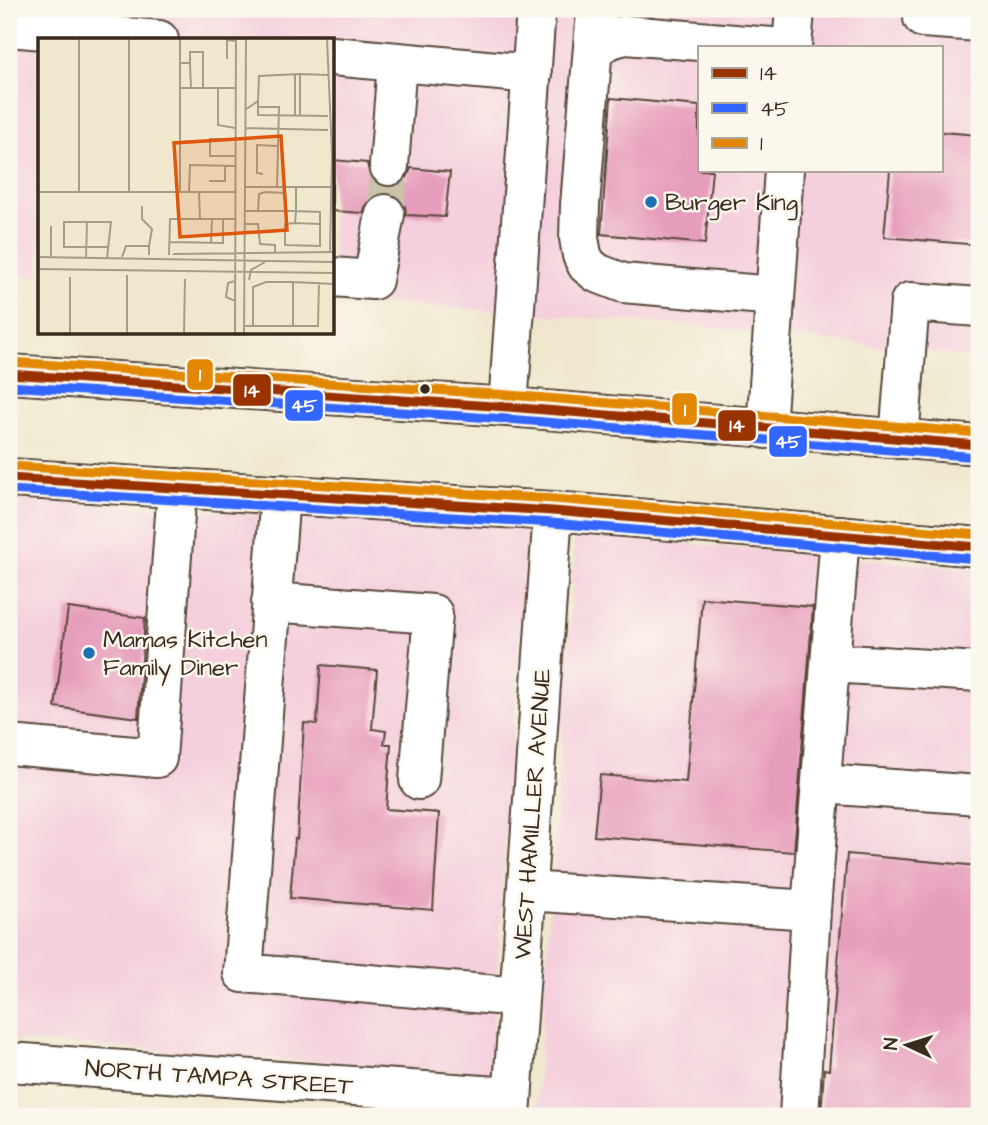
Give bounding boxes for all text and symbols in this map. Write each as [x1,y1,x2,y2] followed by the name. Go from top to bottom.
[38,38,334,334] inset map
[698,46,942,172] legend
[760,59,777,88] text: 14
[760,95,789,124] text: 45
[760,129,763,158] text: 1
[665,186,798,221] place label: Burger King
[643,194,659,210] marker: Burger King
[186,358,214,391] line badge: 1
[199,362,202,389] text: 1
[232,373,272,407] line badge: 14
[244,378,260,405] text: 14
[418,382,432,396] unlabelled marker
[284,389,324,422] line badge: 45
[671,392,698,426] line badge: 1
[291,393,318,420] text: 45
[684,397,687,424] text: 1
[717,409,757,442] line badge: 14
[729,413,745,440] text: 14
[768,425,808,458] line badge: 45
[775,429,802,456] text: 45
[103,623,268,686] place label: Mamas Kitchen Family Diner
[81,645,97,661] marker: Mamas Kitchen Family Diner
[506,667,560,961] street label: WEST HAMILLER AVENUE
[872,1010,942,1080] north arrow
[878,1037,905,1051] text: N
[84,1052,354,1104] street label: NORTH TAMPA STREET

